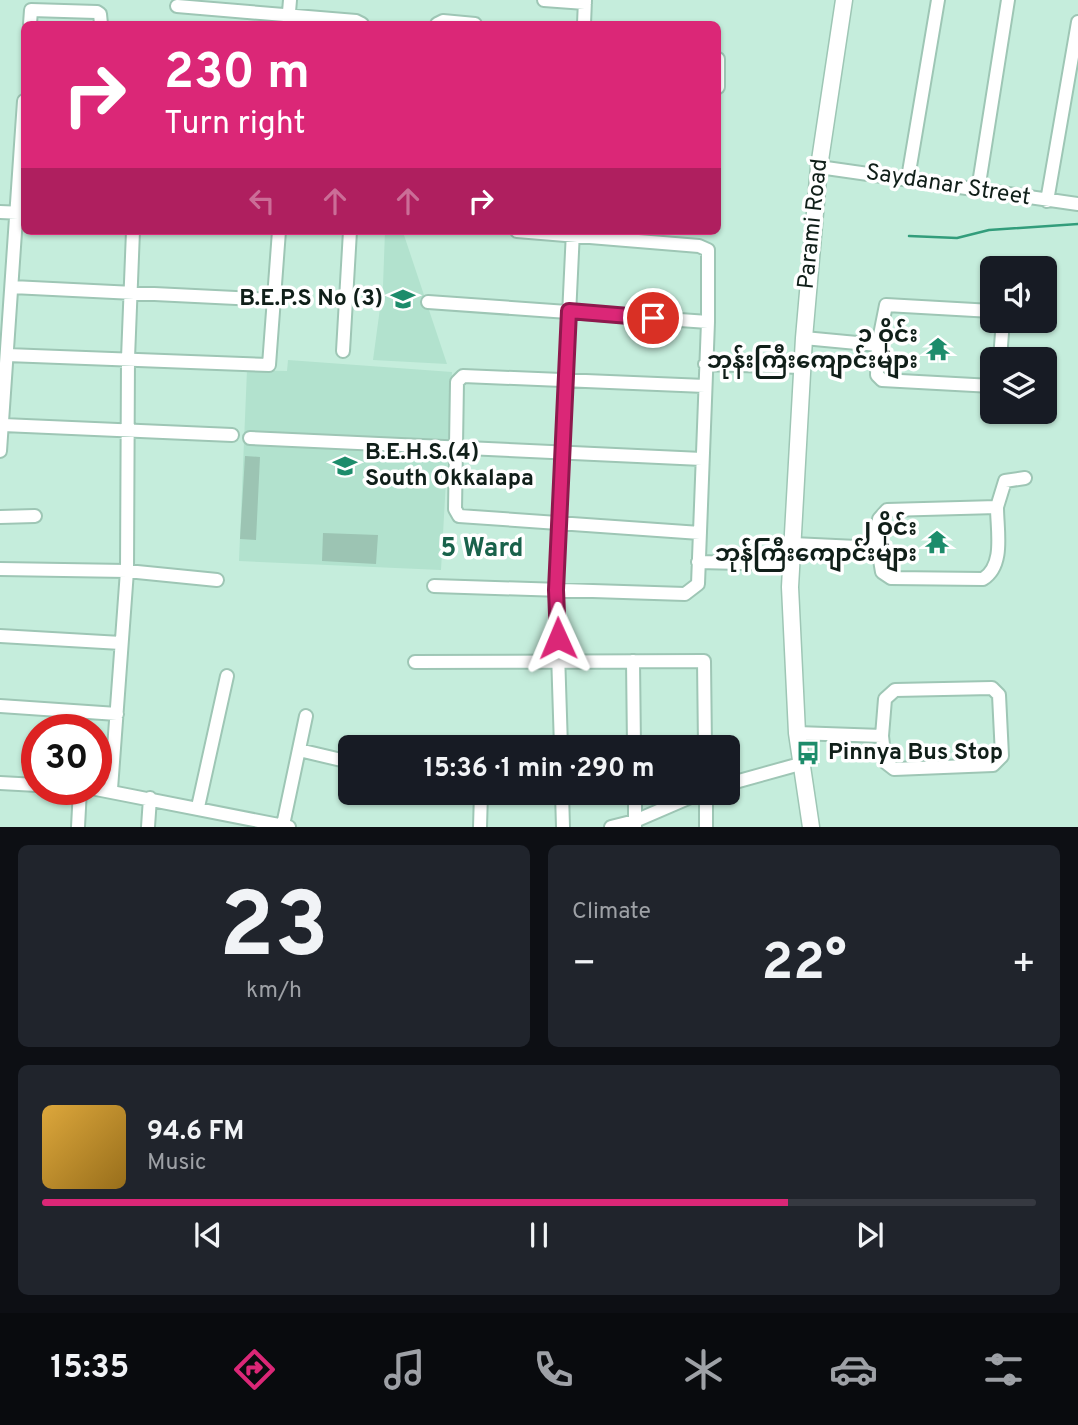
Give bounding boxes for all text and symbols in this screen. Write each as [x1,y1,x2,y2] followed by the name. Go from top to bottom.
[164,44,310,106] text: 230 m
[49,49,140,140] icon: right
[164,105,306,145] text: Turn right
[793,157,835,291] street label: Parami Road
[864,159,1032,213] street label: Saydanar Street
[243,182,281,220] icon: left
[316,182,354,220] icon: ahead
[389,182,427,220] icon: ahead
[462,182,500,220] icon: right
[980,256,1057,424] map controls
[980,256,1057,333] button: sound
[239,285,383,314] place label: B.E.P.S No (3)
[389,285,417,313] school or university icon: B.E.P.S No (3)
[623,288,683,348] pin
[634,299,672,337] icon: arrive
[707,318,918,380] place label: ၁ ဝိုင်း ဘုန်းကြီးကျောင်းများ
[924,335,952,363] temple icon: ၁ ဝိုင်း ဘုန်းကြီးကျောင်းများ
[980,347,1057,424] button: layers
[365,439,534,494] place label: B.E.H.S.(4) South Okkalapa
[331,452,359,480] school or university icon: B.E.H.S.(4) South Okkalapa
[715,511,917,573] place label: ၂ ဝိုင်း ဘုန်ကြီးကျောင်းများ
[923,528,951,556] temple icon: ၂ ဝိုင်း ဘုန်ကြီးကျောင်းများ
[440,533,524,566] district label: 5 Ward
[521,601,595,675] position arrow
[21,714,112,805] speed limit sign: 30
[794,739,822,767] bus stop icon: Pinnya Bus Stop
[828,739,1003,768] place label: Pinnya Bus Stop
[424,753,654,786] text: 15:36 · 1 min · 290 m
[219,874,329,989] text: 23
[572,898,651,927] text: Climate
[761,932,847,998] text: 22°
[572,941,597,990] text: −
[1011,941,1036,990] text: +
[246,977,302,1006] text: km/h
[147,1116,244,1149] text: 94.6 FM
[147,1149,207,1178] text: Music
[189,1216,227,1254] icon: previous
[520,1216,558,1254] icon: pause
[851,1216,889,1254] icon: next
[230,1345,279,1394] icon: directions
[380,1345,429,1394] icon: music
[529,1345,578,1394] icon: phone
[679,1345,728,1394] icon: climate
[829,1345,878,1394] icon: car
[979,1345,1028,1394] icon: filters
[50,1349,129,1389] text: 15:35

